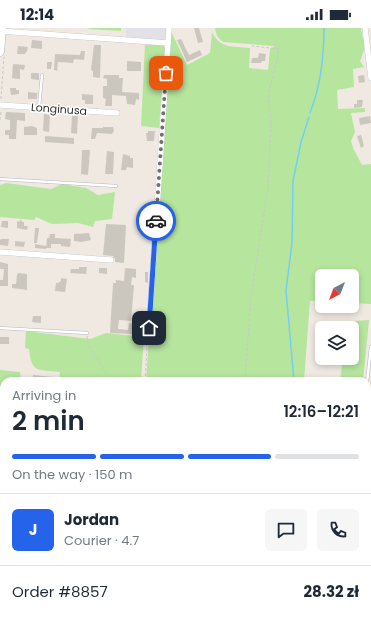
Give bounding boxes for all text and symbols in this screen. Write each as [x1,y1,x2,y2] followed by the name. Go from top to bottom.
[20,4,54,25] text: 12:14
[149,56,183,90] pin
[155,62,177,84] icon: bag
[30,99,88,119] street label: Longinusa
[136,201,176,241] courier
[145,210,167,232] icon: car
[315,269,359,313] north arrow
[315,269,359,365] map controls
[132,311,166,345] pin
[138,317,160,339] icon: home
[315,321,359,365] button: layers
[12,386,76,405] text: Arriving in
[283,401,359,422] text: 12:16–12:21
[12,403,85,439] text: 2 min
[12,465,132,484] text: On the way · 150 m
[64,509,119,530] text: Jordan
[265,509,307,551] button: chat
[317,509,359,551] button: phone
[29,519,37,540] text: J
[64,531,139,550] text: Courier · 4.7
[12,581,108,602] text: Order #8857
[303,581,359,602] text: 28.32 zł

